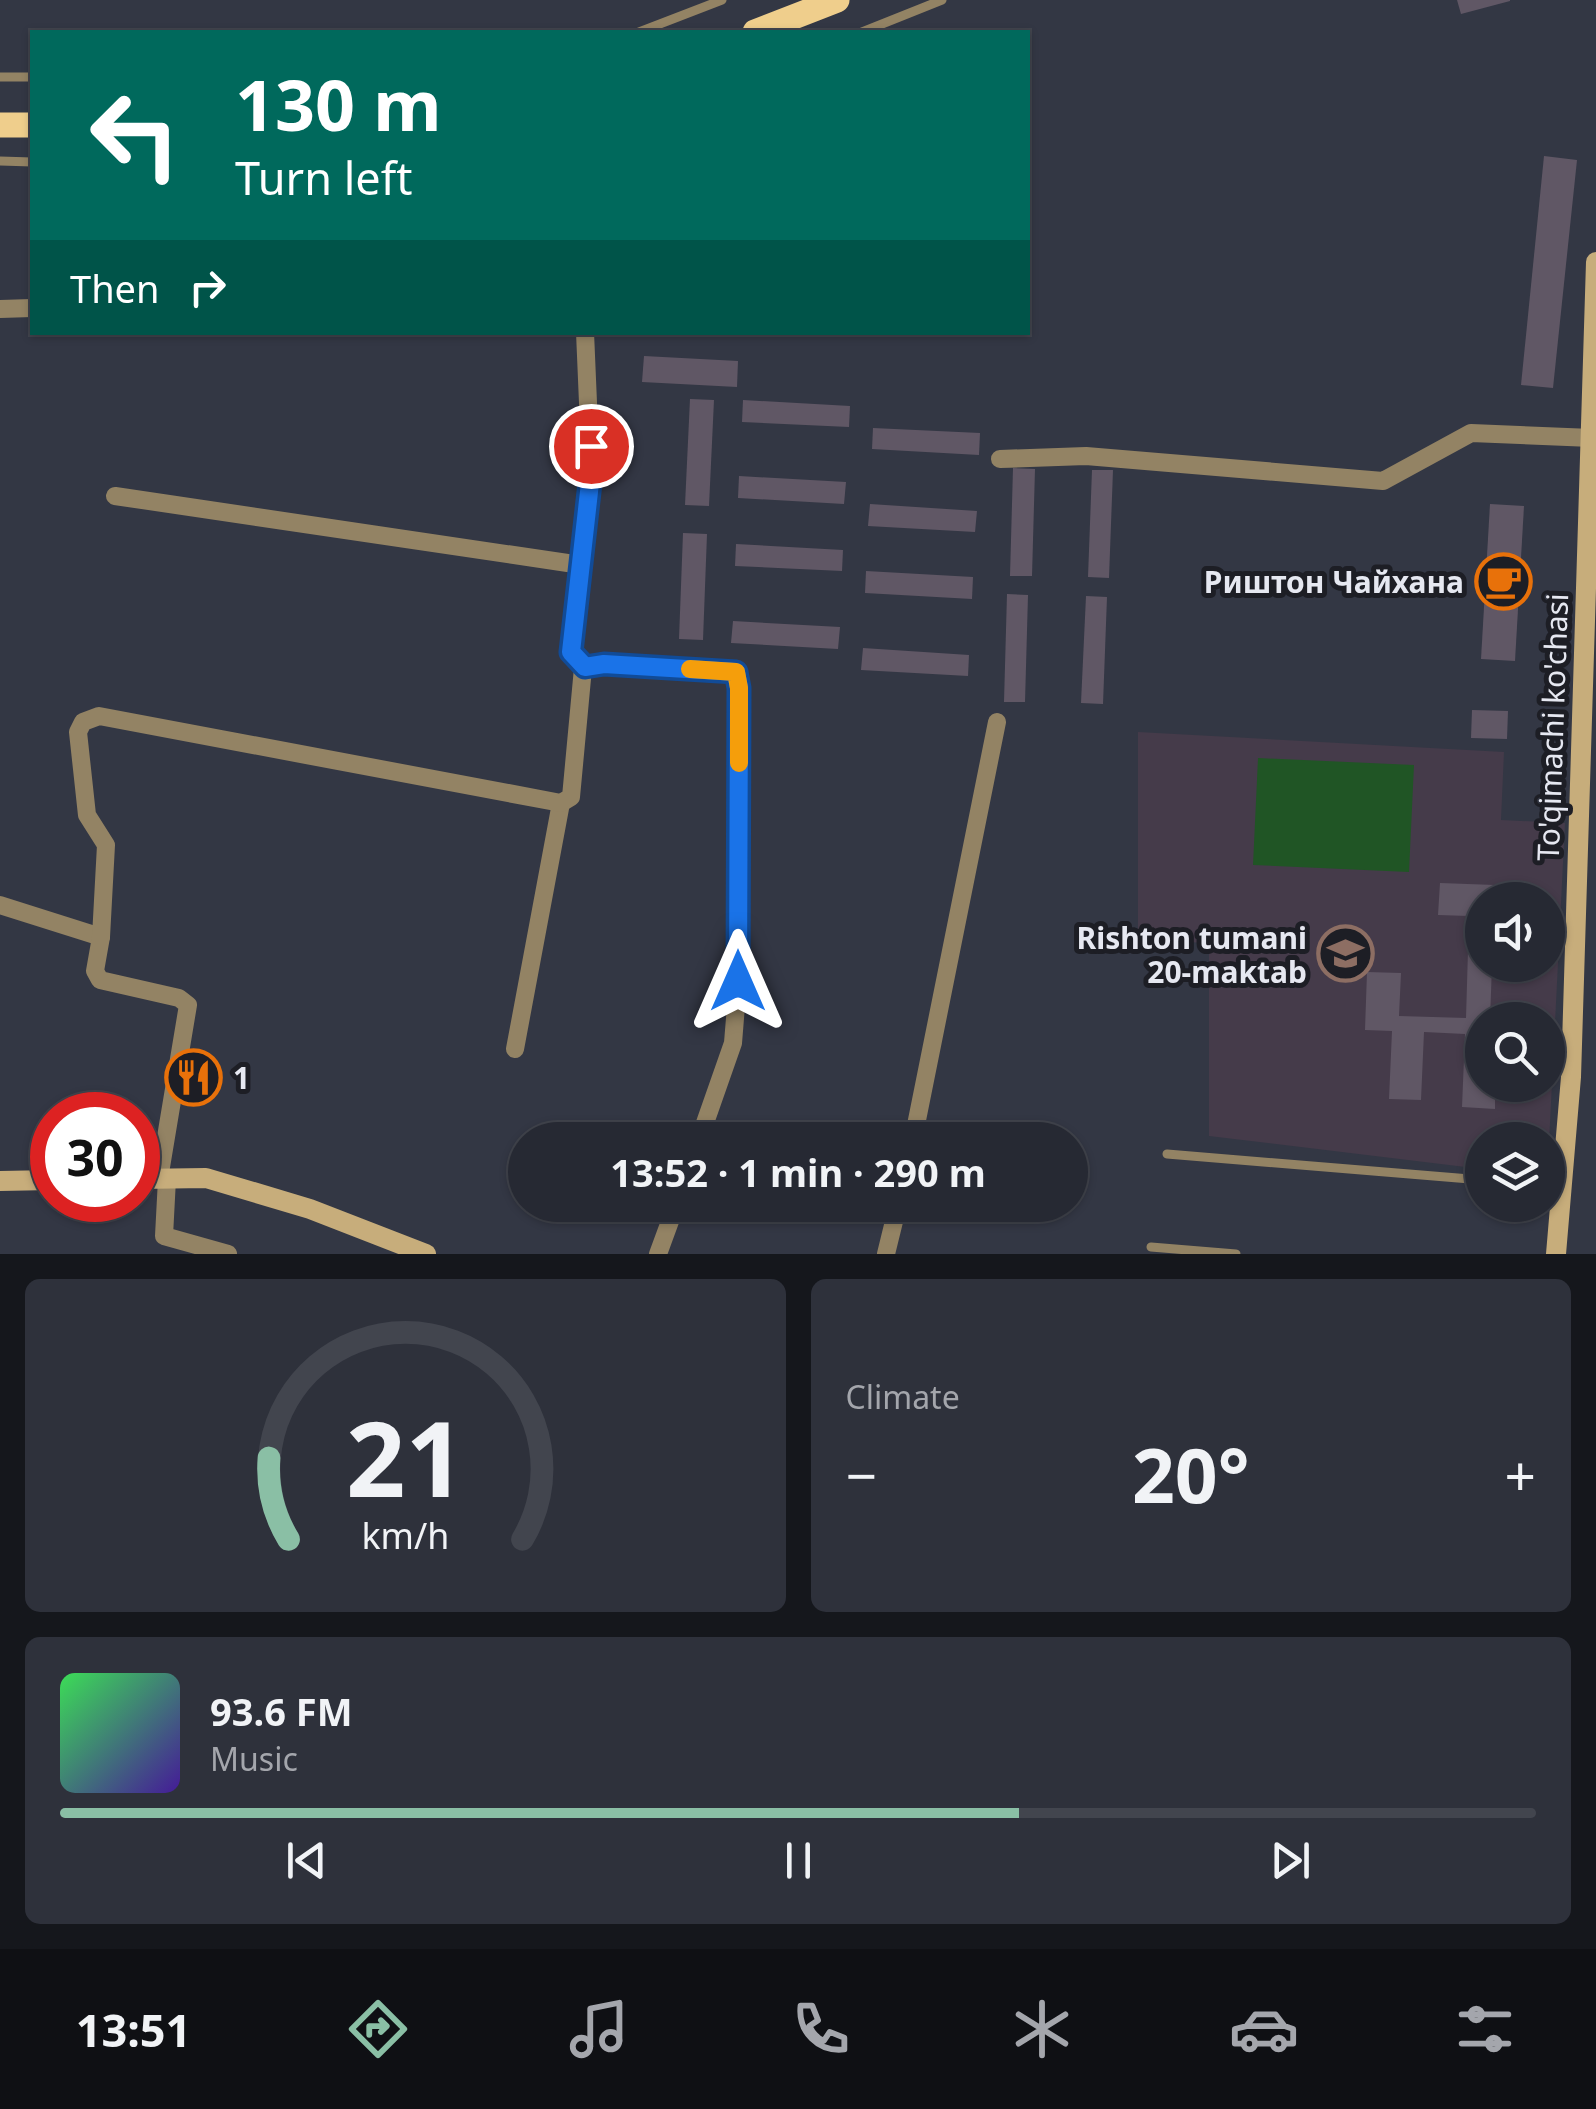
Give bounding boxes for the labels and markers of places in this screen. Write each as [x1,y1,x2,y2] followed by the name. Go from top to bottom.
[549,404,634,489] pin
[1473,551,1533,611] cafe icon: Риштон Чайхана
[1204,561,1464,602] place label: Риштон Чайхана
[1077,917,1307,992] place label: Rishton tumani 20-maktab
[1316,924,1376,984] school or university icon: Rishton tumani 20-maktab
[164,1047,224,1107] restaurant icon: 1
[233,1057,250,1098] place label: 1

